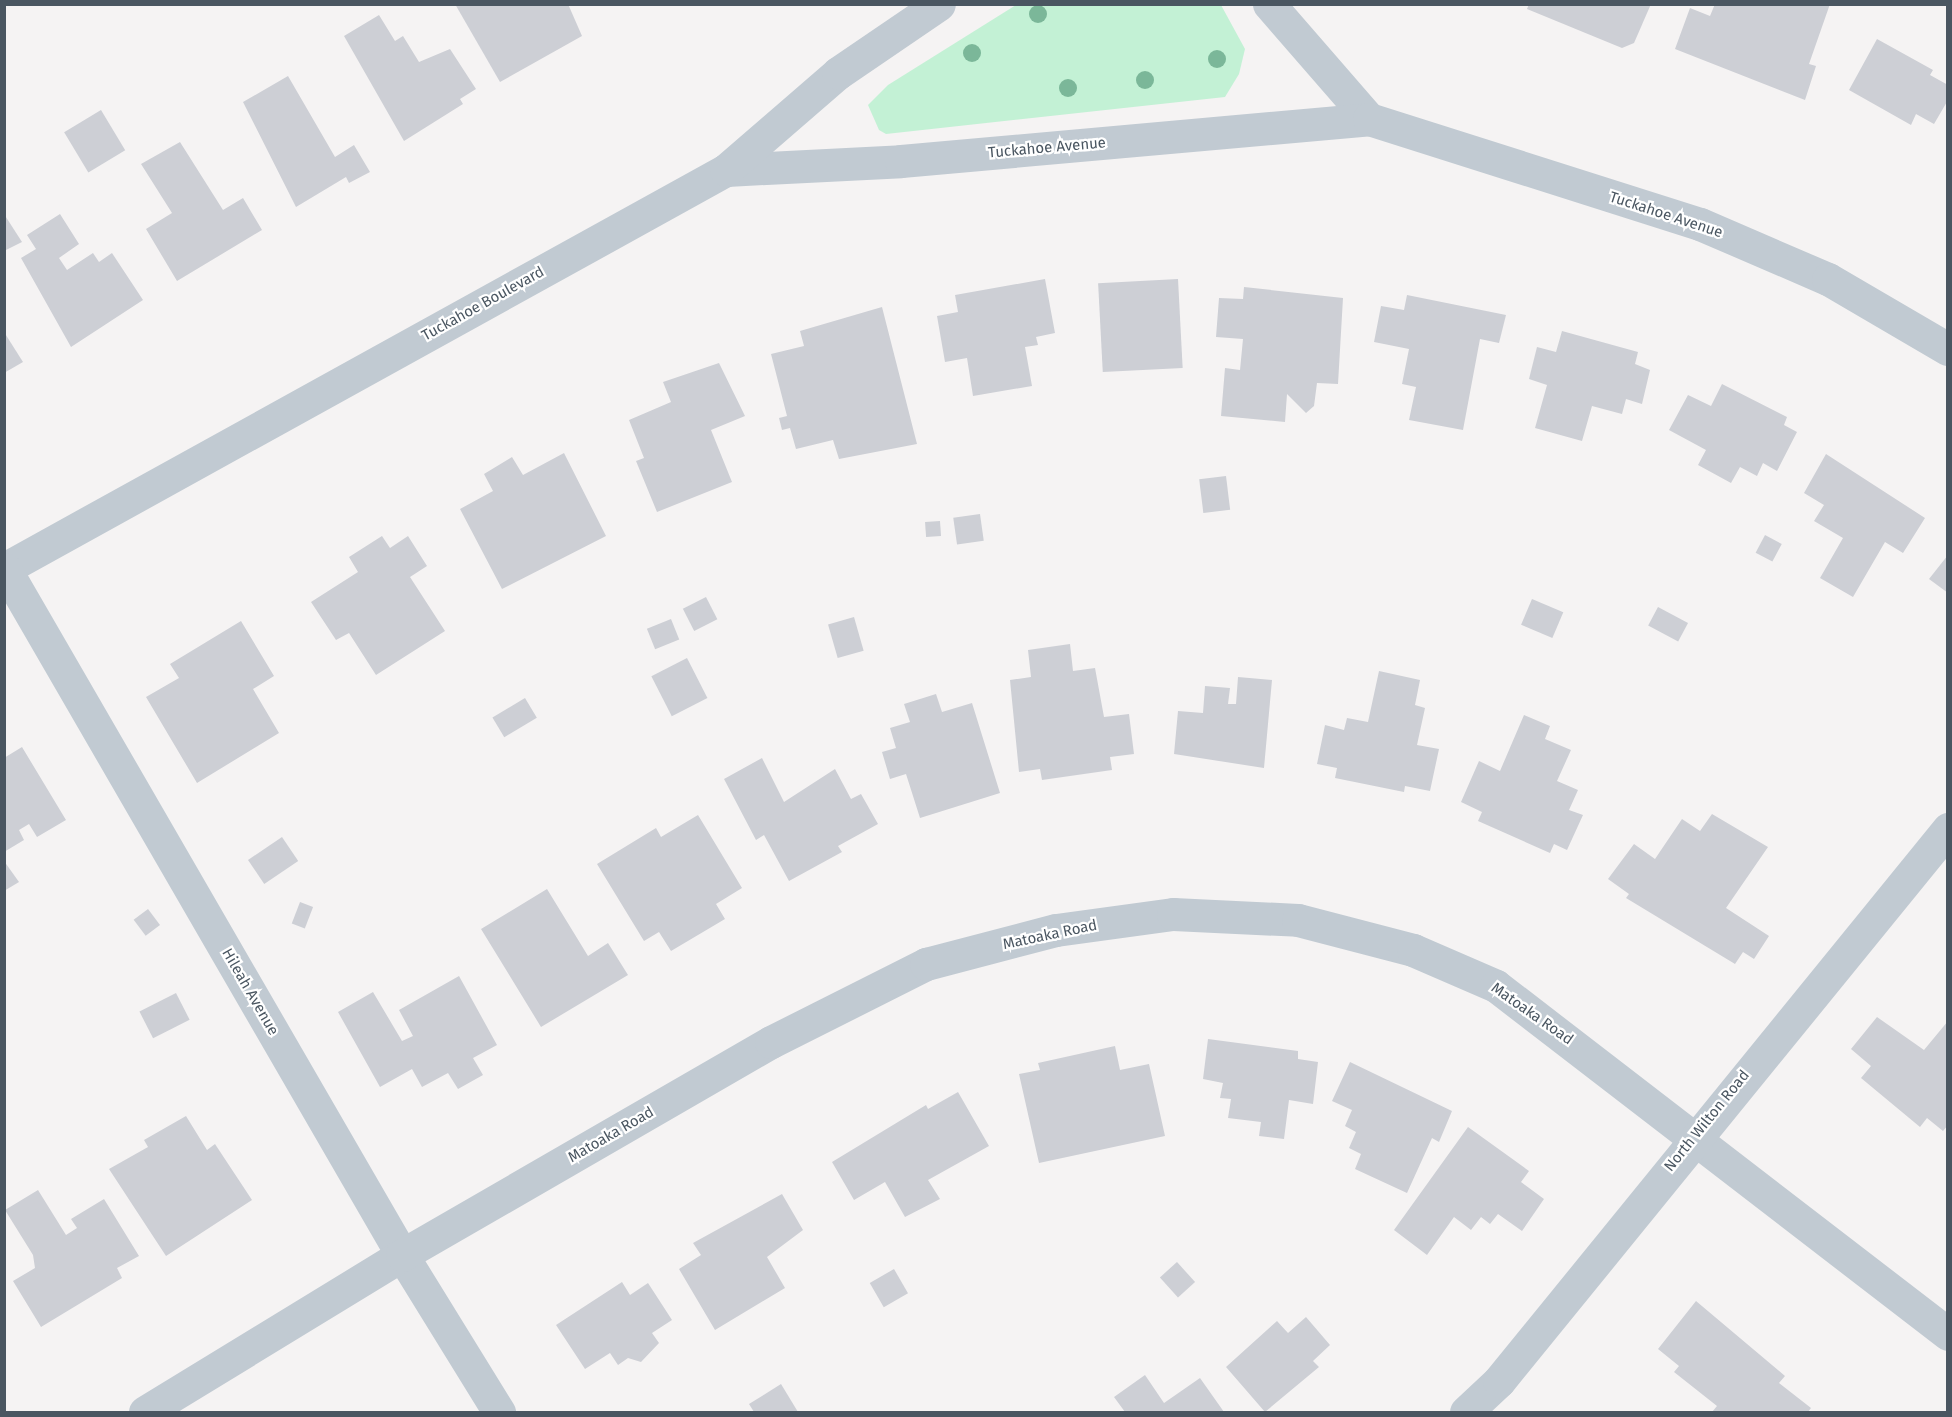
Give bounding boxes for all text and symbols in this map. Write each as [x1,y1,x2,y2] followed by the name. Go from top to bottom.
[987,134,1107,162] street label: Tuckahoe Avenue
[1607,188,1725,242] street label: Tuckahoe Avenue
[419,263,547,345] street label: Tuckahoe Boulevard
[1001,916,1099,954] street label: Matoaka Road
[218,945,282,1039] street label: Hileah Avenue
[1488,979,1576,1049] street label: Matoaka Road
[1661,1067,1753,1175] street label: North Wilton Road
[565,1103,657,1167] street label: Matoaka Road

